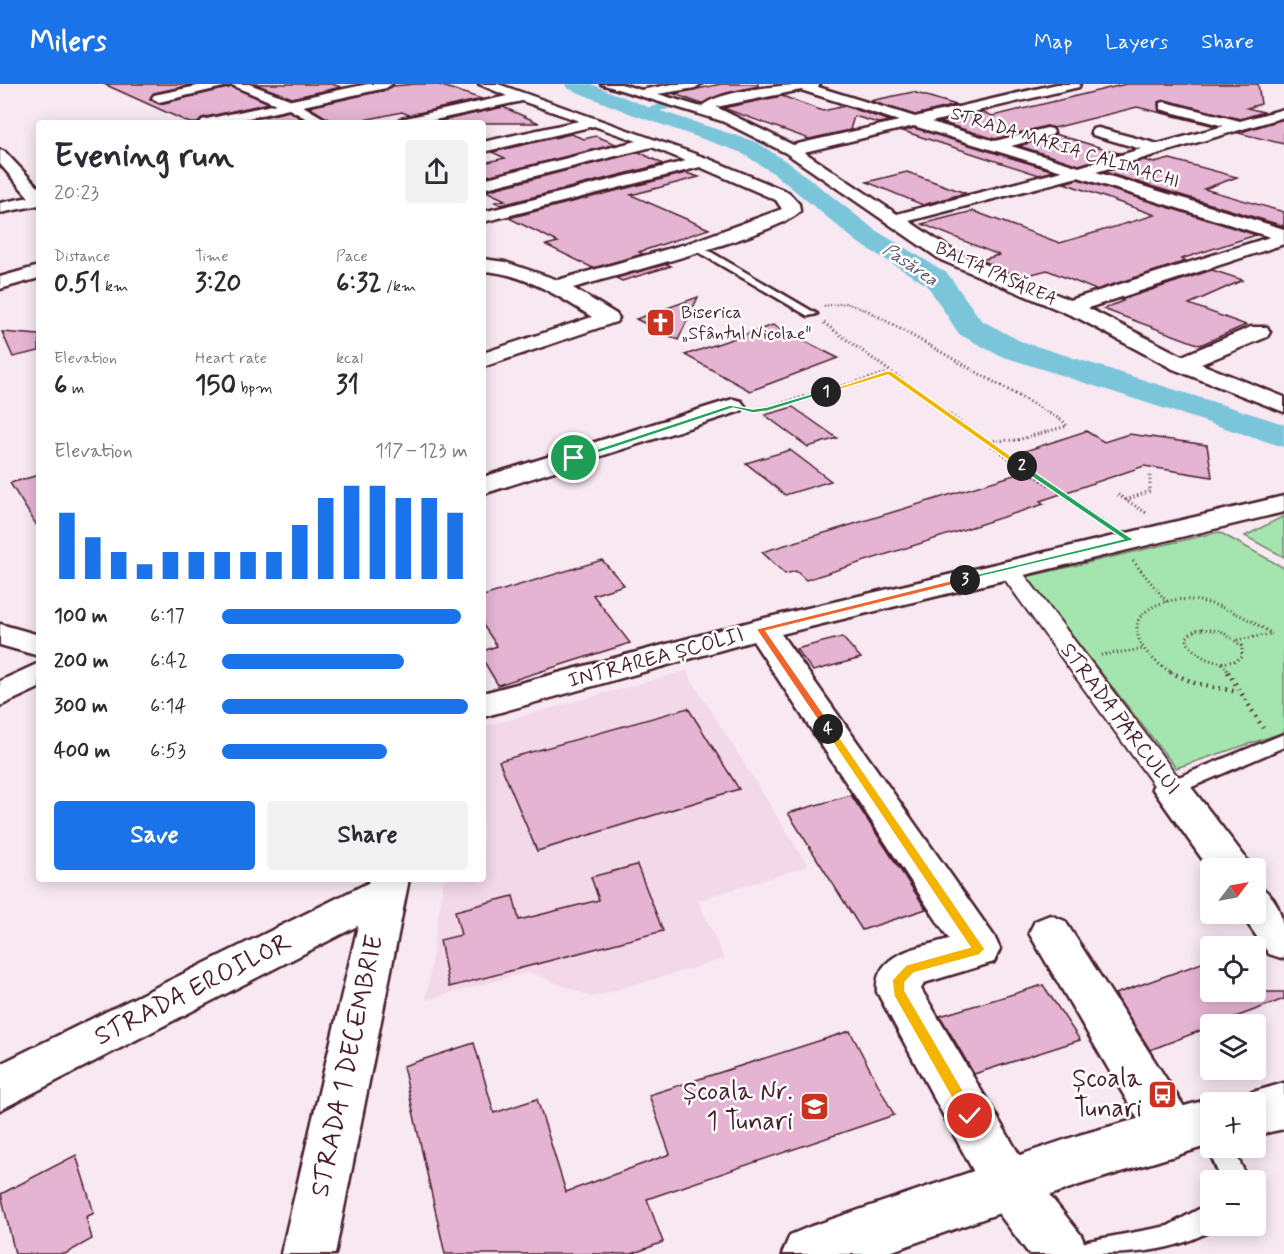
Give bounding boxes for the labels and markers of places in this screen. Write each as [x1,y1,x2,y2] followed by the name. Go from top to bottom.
[681,301,811,346] place label: Biserica „Sfântul Nicolae"
[644,307,676,339] church icon: Biserica „Sfântul Nicolae"
[811,377,841,407] pin: 1
[548,432,599,483] pin
[1007,451,1037,481] pin: 2
[950,565,980,595] pin: 3
[813,714,843,744] pin: 4
[1072,1062,1142,1126] place label: Școala Tunari
[683,1075,793,1139] place label: Școala Nr. 1 Tunari
[1147,1078,1179,1110] bus stop icon: Școala Tunari
[944,1090,995,1141] pin
[798,1091,830,1123] school or university icon: Școala Nr. 1 Tunari

